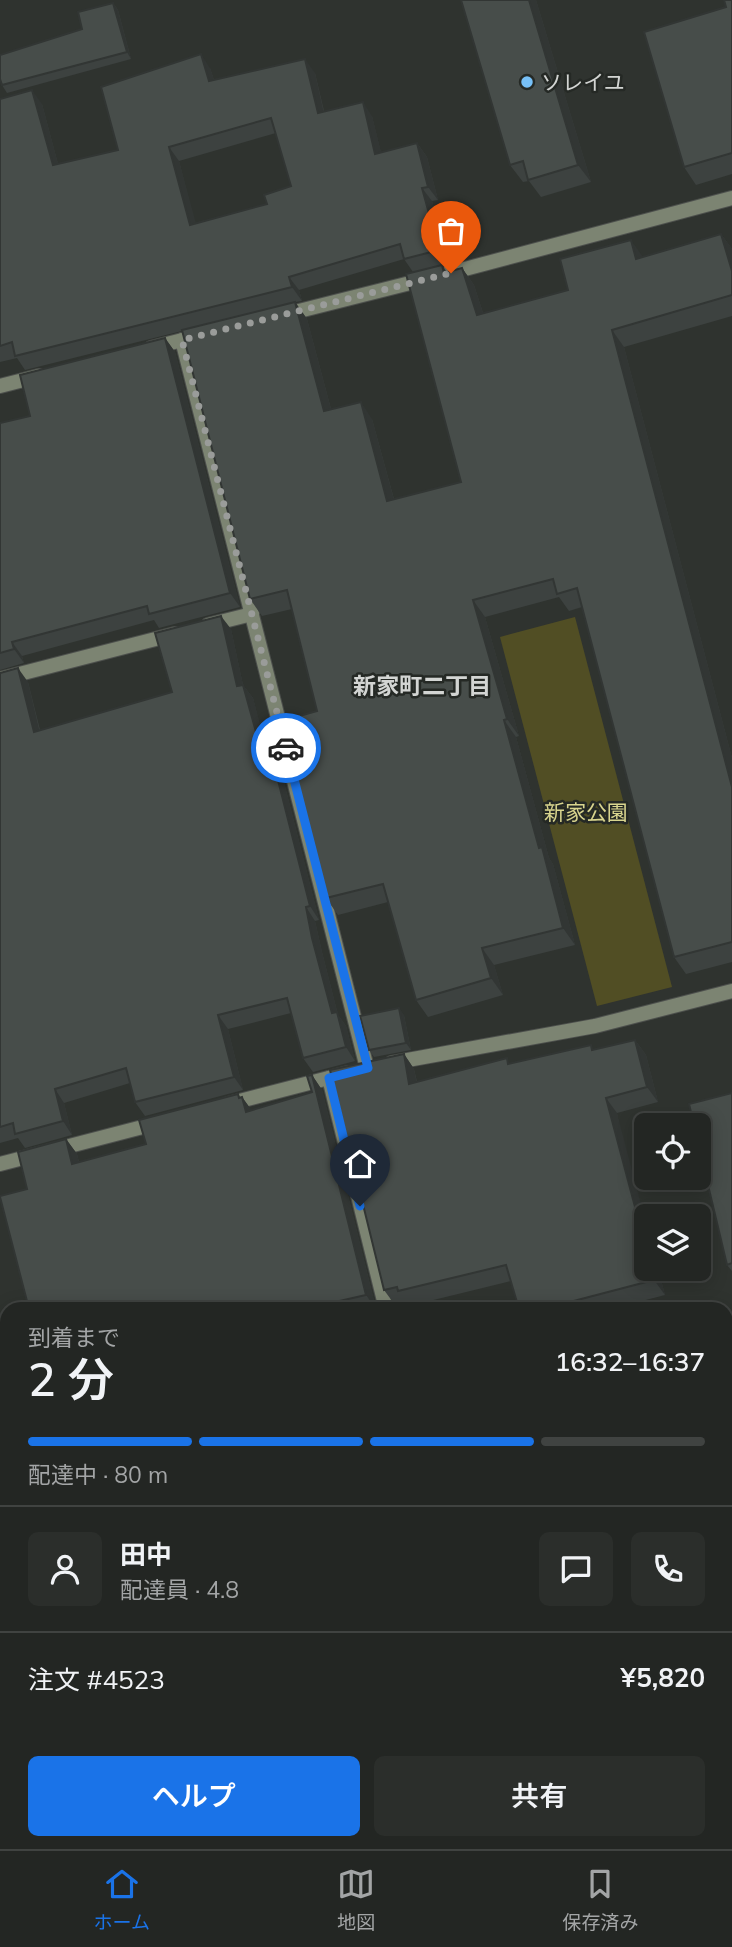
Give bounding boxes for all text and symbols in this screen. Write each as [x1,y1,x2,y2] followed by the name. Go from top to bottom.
[541,69,625,95] place label: ソレイユ
[519,74,535,90] marker: ソレイユ
[421,201,481,273] pin
[432,212,470,250] icon: bag
[353,671,491,700] district label: 新家町二丁目
[251,713,321,783] courier
[267,729,305,767] icon: car
[544,799,628,825] park label: 新家公園
[634,1113,711,1281] map controls
[634,1113,711,1190] button: locate
[330,1134,390,1206] pin
[341,1145,379,1183] icon: home
[634,1204,711,1281] button: layers
[28,1323,120,1352] text: 到着まで
[555,1345,705,1378] text: 16:32–16:37
[28,1350,114,1408] text: 2 分
[28,1460,168,1489] text: 配達中 · 80 m
[28,1532,102,1606] button: person
[539,1532,613,1606] button: chat
[631,1532,705,1606] button: phone
[120,1538,172,1571] text: 田中
[120,1575,239,1604] text: 配達員 · 4.8
[621,1661,705,1694] text: ¥5,820
[28,1663,165,1696] text: 注文 #4523
[28,1756,360,1836] button: ヘルプ
[374,1756,705,1836] button: 共有
[94,1865,150,1934] tab: ホーム
[337,1865,375,1934] tab: 地図
[562,1865,638,1934] tab: 保存済み

